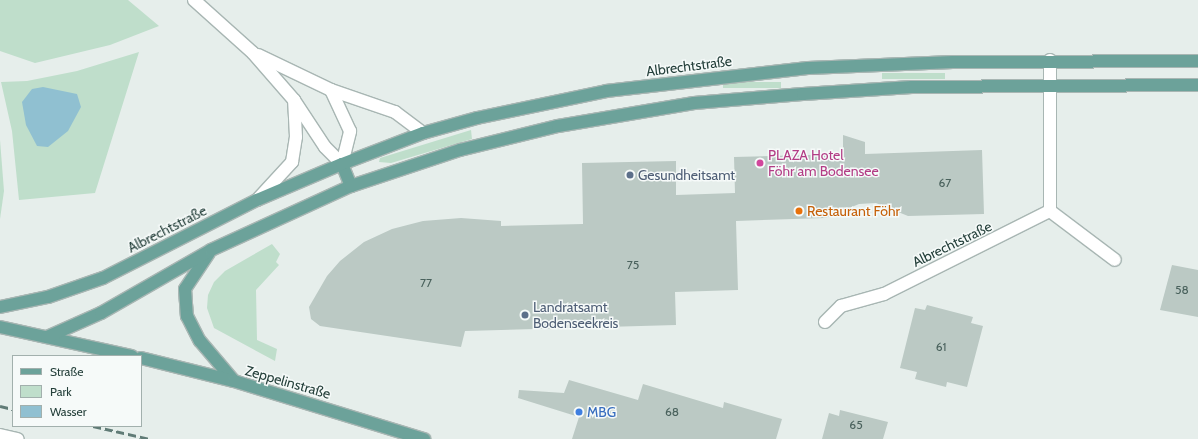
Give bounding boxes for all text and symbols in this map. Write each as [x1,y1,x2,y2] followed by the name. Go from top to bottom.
[645,52,733,80] street label: Albrechtstraße
[768,147,879,180] place label: PLAZA Hotel Föhr am Bodensee
[755,158,765,168] marker: PLAZA Hotel Föhr am Bodensee
[638,167,735,183] place label: Gesundheitsamt
[625,170,635,180] marker: Gesundheitsamt
[939,176,951,190] house number: 67
[125,202,209,256] street label: Albrechtstraße
[807,203,900,219] place label: Restaurant Föhr
[794,206,804,216] marker: Restaurant Föhr
[910,218,994,270] street label: Albrechtstraße
[627,258,639,272] house number: 75
[420,276,432,290] house number: 77
[1175,283,1189,297] house number: 58
[533,299,618,332] place label: Landratsamt Bodenseekreis
[520,310,530,320] marker: Landratsamt Bodenseekreis
[936,340,946,354] house number: 61
[12,355,142,427] legend
[243,362,333,402] street label: Zeppelinstraße
[50,364,83,379] text: Straße
[50,384,72,399] text: Park
[50,404,87,419] text: Wasser
[587,404,616,420] place label: MBG
[665,405,679,419] house number: 68
[574,407,584,417] marker: MBG
[849,418,863,432] house number: 65

